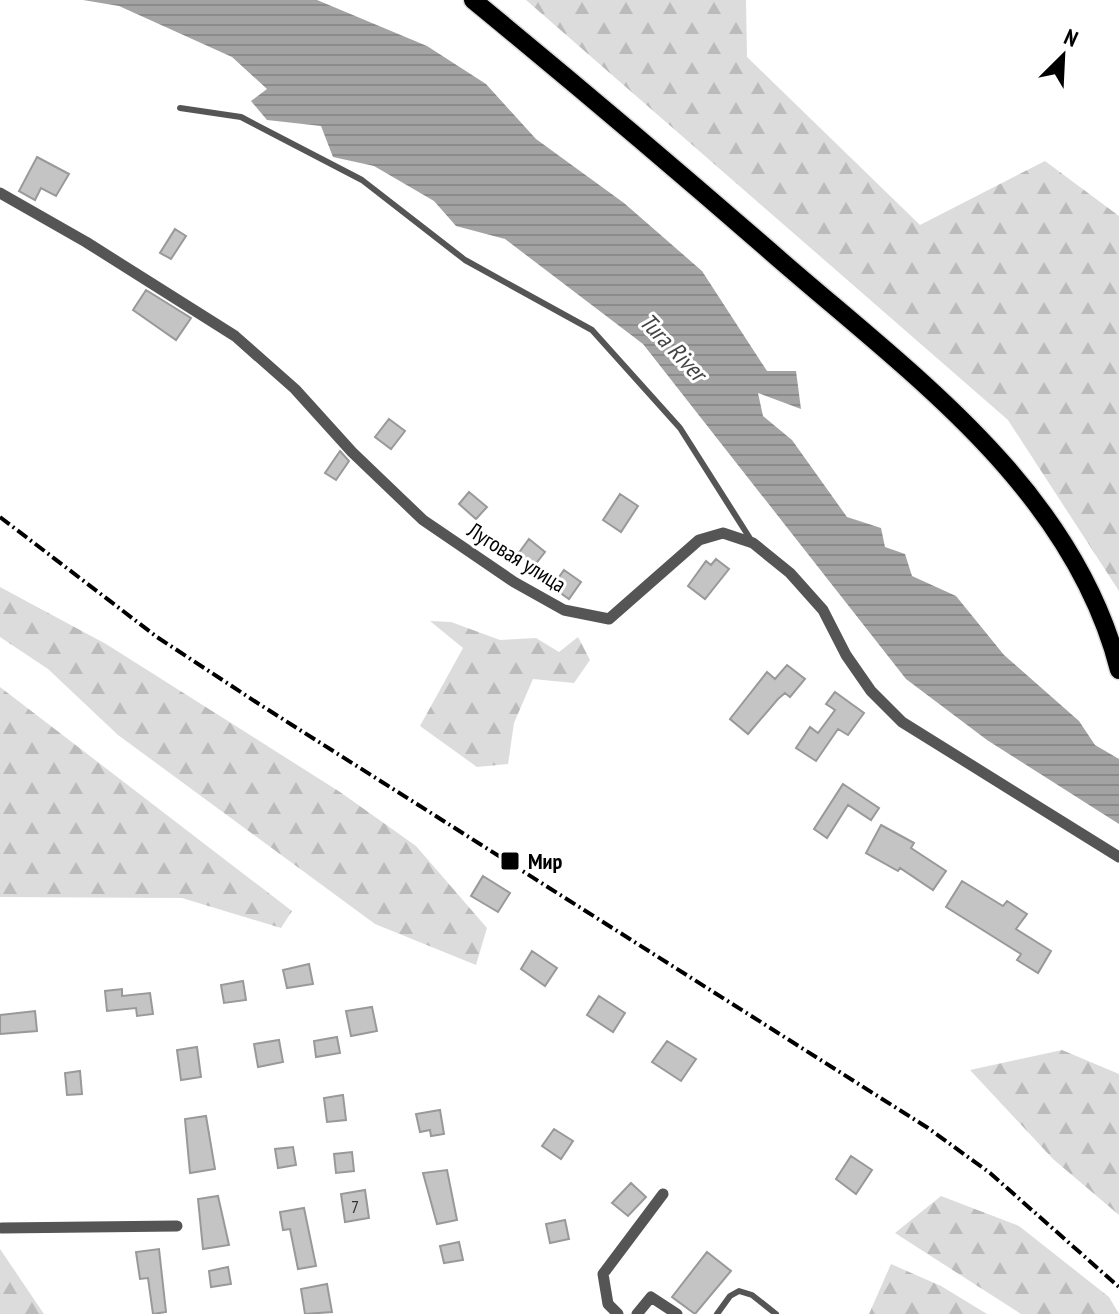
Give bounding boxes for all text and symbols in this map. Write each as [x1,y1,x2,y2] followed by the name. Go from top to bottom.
[1023,16,1103,96] north arrow
[1060,23,1082,53] text: N
[633,306,715,390] water label: Tura River
[462,515,571,598] street label: Луговая улица
[528,847,563,875] place label: Мир
[499,850,521,872] marker: Мир
[351,1195,359,1218] house number: 7

